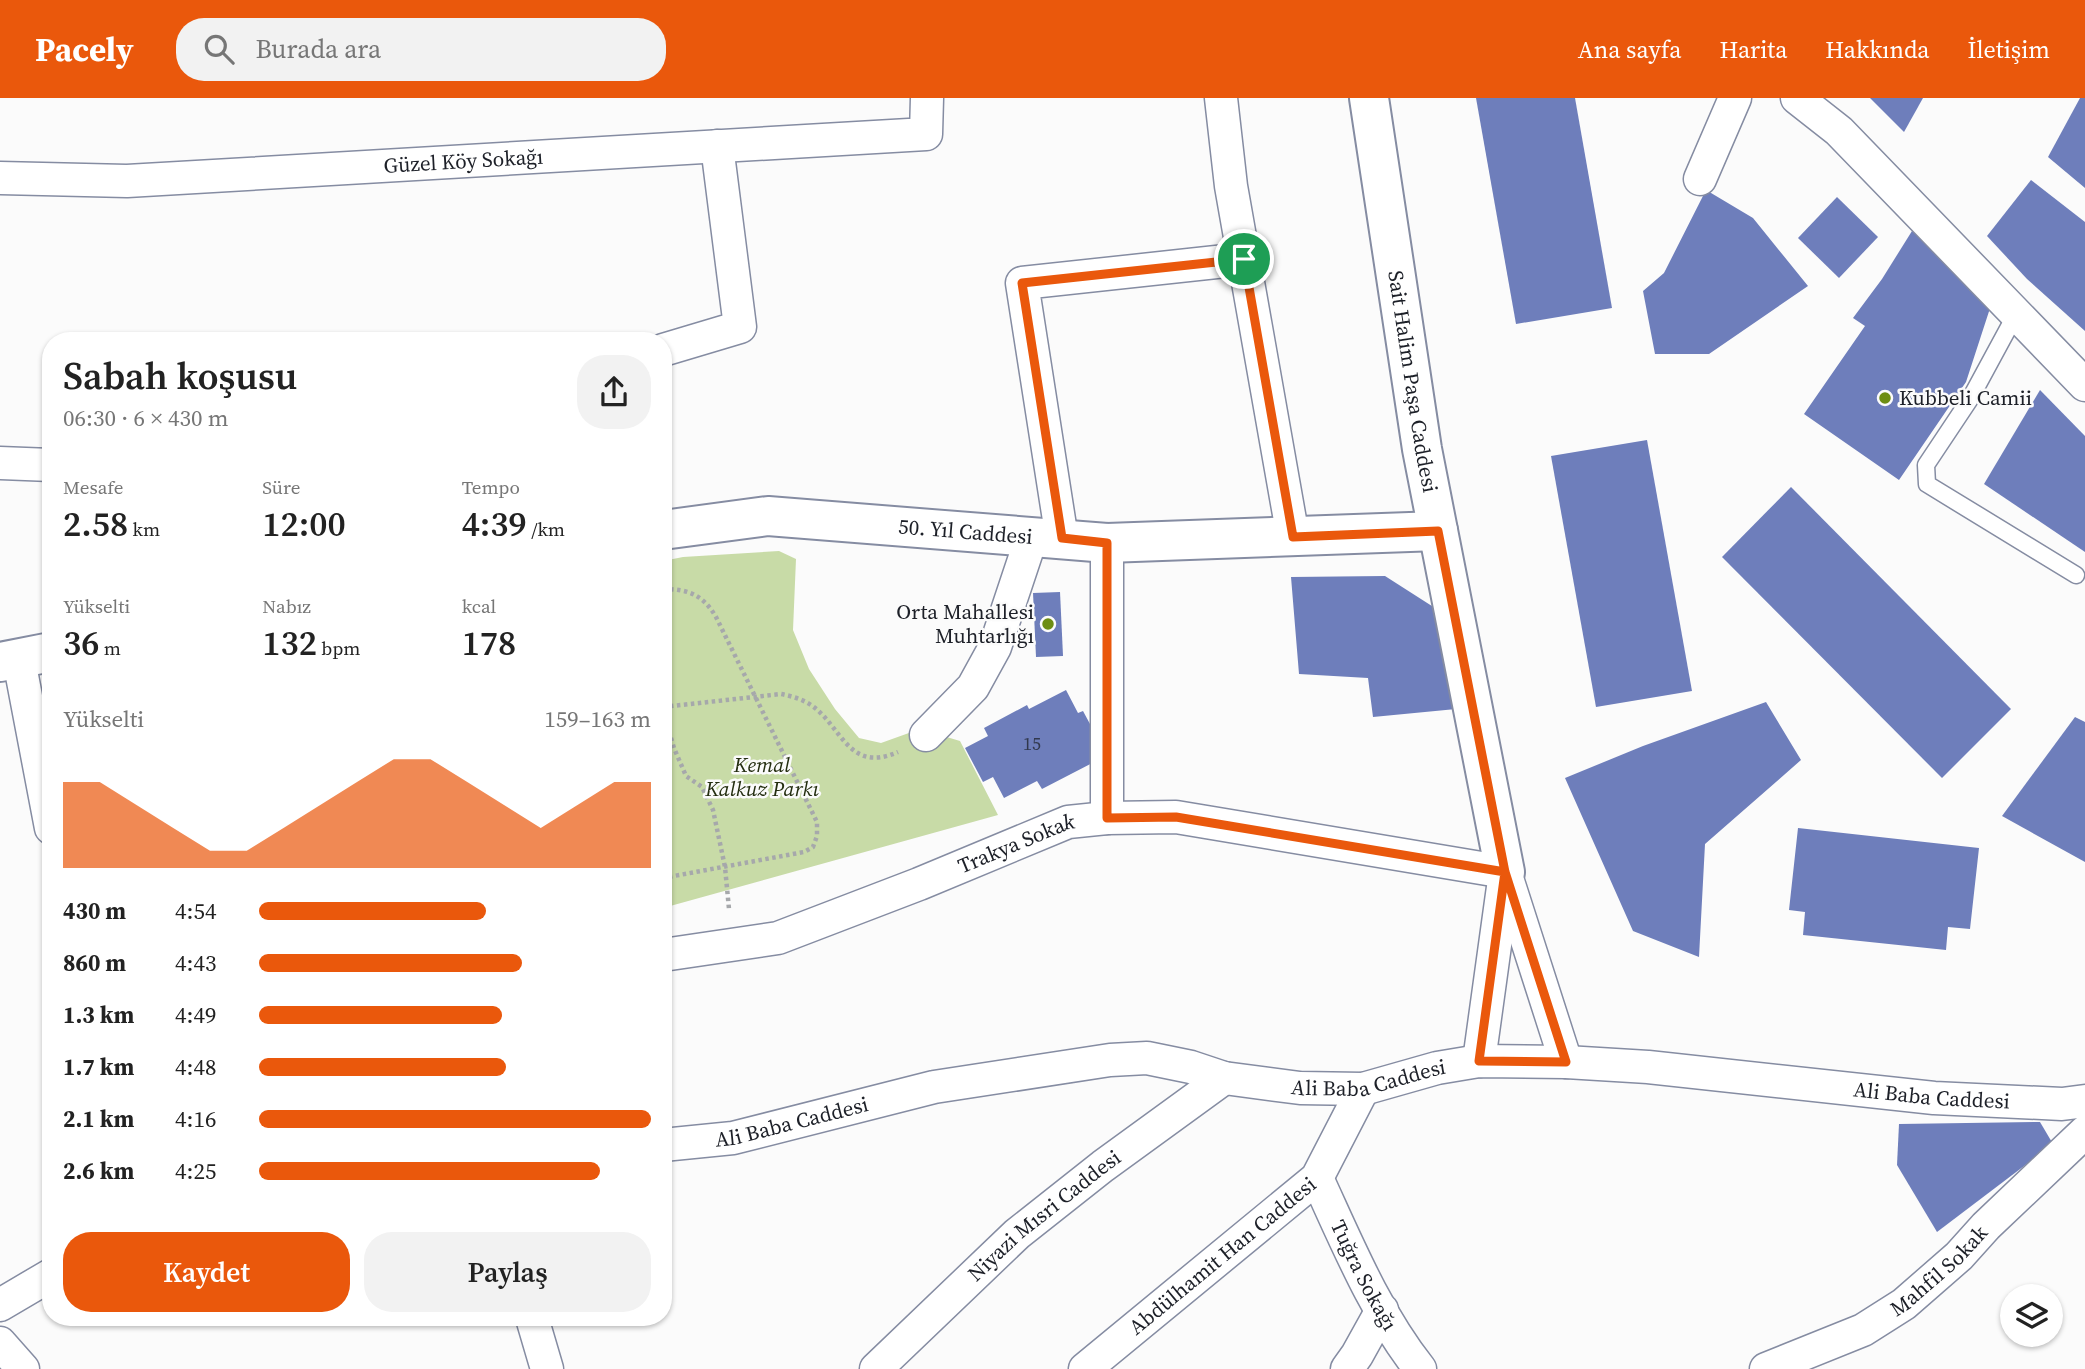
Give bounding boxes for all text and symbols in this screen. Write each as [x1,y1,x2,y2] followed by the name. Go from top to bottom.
[176,18,666,81] search box
[35,27,134,72] text: Pacely
[200,30,238,68] icon: search
[256,31,381,67] text: Burada ara
[1578,33,1682,66] text: Ana sayfa
[1720,33,1787,66] text: Harita
[1825,33,1930,66] text: Hakkında
[1968,33,2050,66] text: İletişim
[383,142,544,180] street label: Güzel Köy Sokağı
[1214,229,1274,289] pin
[1225,240,1263,278] icon: arrive
[1381,269,1445,495] street label: Sait Halim Paşa Caddesi
[63,350,297,402] text: Sabah koşusu
[577,355,651,429] button: share
[1899,383,2032,412] place label: Kubbeli Camii
[1877,390,1893,406] marker: Kubbeli Camii
[63,402,229,434] text: 06:30 · 6 × 430 m
[63,474,124,500] text: Mesafe
[262,474,300,500] text: Süre
[462,474,520,500] text: Tempo
[63,500,128,548] text: 2.58
[262,500,346,548] text: 12:00
[462,500,527,548] text: 4:39
[897,511,1034,551] street label: 50. Yıl Caddesi
[128,516,160,542] text: km
[527,516,565,542] text: /km
[63,593,130,619] text: Yükselti
[262,593,311,619] text: Nabız
[462,593,496,619] text: kcal
[896,597,1034,650] place label: Orta Mahallesi Muhtarlığı
[1040,616,1056,632] marker: Orta Mahallesi Muhtarlığı
[63,619,99,667] text: 36
[262,619,317,667] text: 132
[462,619,516,667] text: 178
[99,635,121,661] text: m
[317,635,360,661] text: bpm
[63,703,144,735] text: Yükselti
[544,703,651,735] text: 159–163 m
[1023,731,1041,756] house number: 15
[704,750,819,803] park label: Kemal Kalkuz Parkı
[953,806,1077,880] street label: Trakya Sokak
[63,895,126,927] text: 430 m
[175,895,216,927] text: 4:54
[63,947,126,979] text: 860 m
[175,947,216,979] text: 4:43
[63,999,134,1031] text: 1.3 km
[175,999,216,1031] text: 4:49
[63,1051,134,1083] text: 1.7 km
[175,1051,216,1083] text: 4:48
[1290,1052,1448,1104] street label: Ali Baba Caddesi
[1852,1074,2011,1116] street label: Ali Baba Caddesi
[714,1089,871,1154] street label: Ali Baba Caddesi
[63,1103,134,1135] text: 2.1 km
[175,1103,216,1135] text: 4:16
[961,1143,1127,1288] street label: Niyazi Mısri Caddesi
[63,1155,134,1187] text: 2.6 km
[175,1155,216,1187] text: 4:25
[1122,1170,1322,1341] street label: Abdülhamit Han Caddesi
[1324,1215,1405,1336] street label: Tuğra Sokağı
[1884,1218,1994,1323] street label: Mahfil Sokak
[63,1232,350,1312] button: Kaydet
[364,1232,651,1312] button: Paylaş
[2000,1284,2063,1347] map controls
[2000,1284,2063,1347] button: layers

